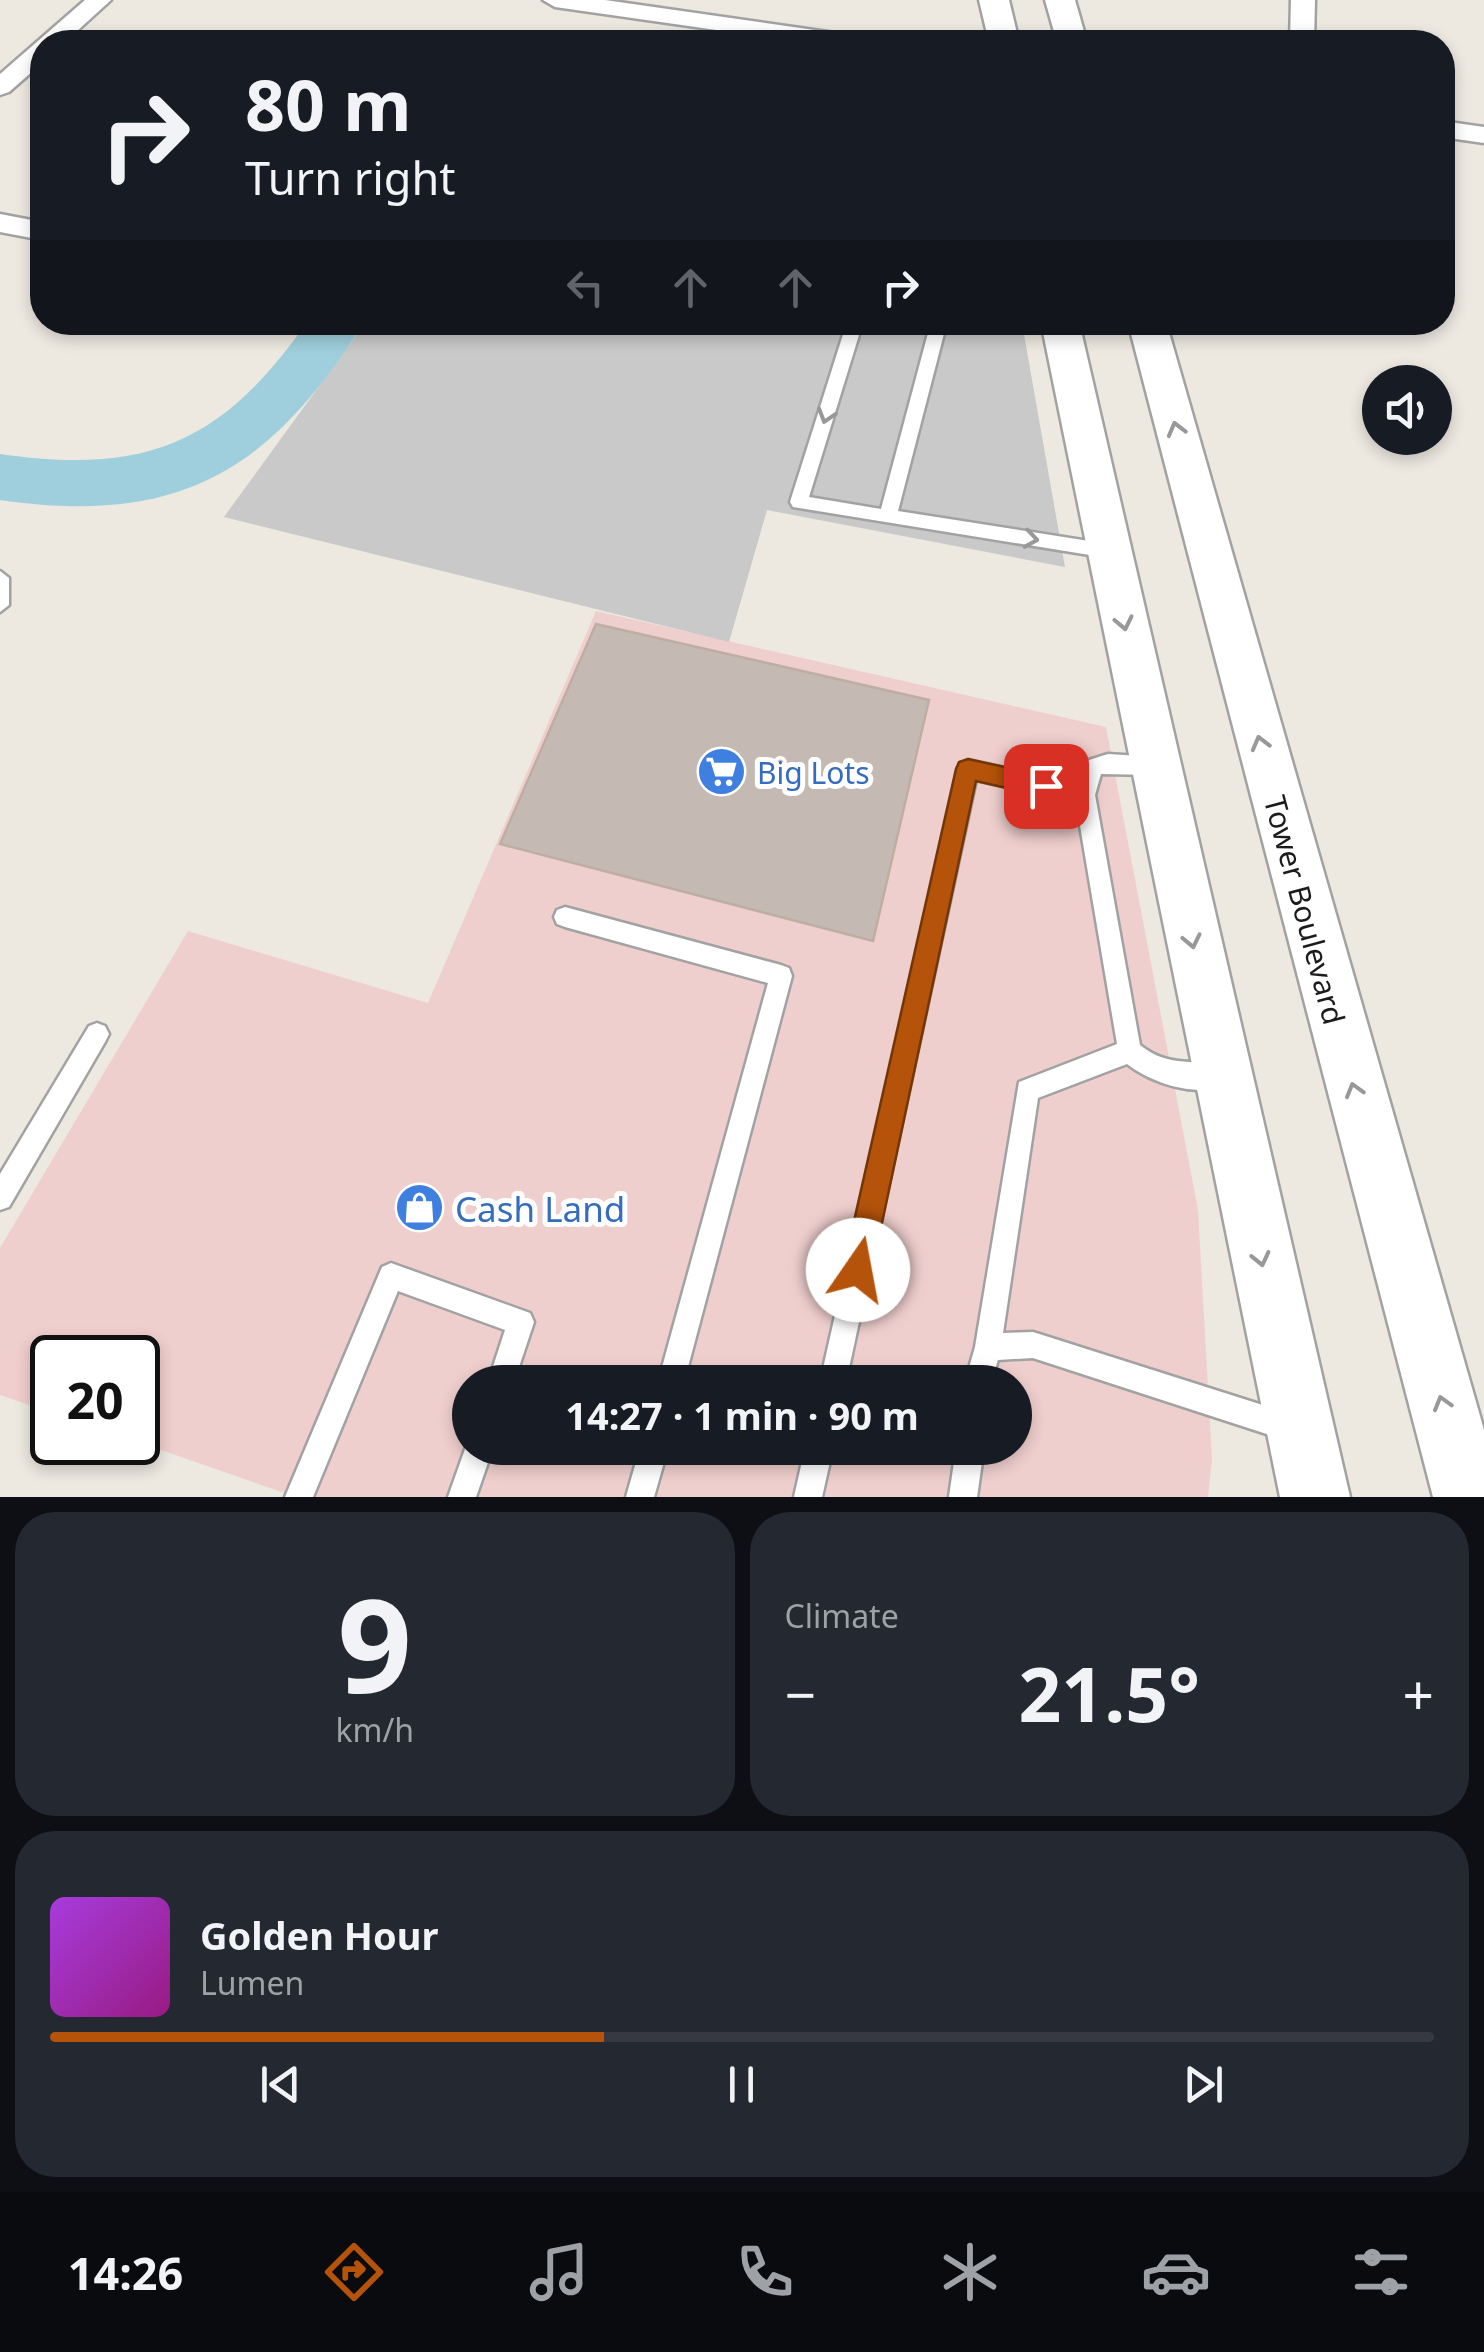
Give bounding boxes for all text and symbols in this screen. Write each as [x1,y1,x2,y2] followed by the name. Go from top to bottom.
[245,56,412,152] text: 80 m
[80,70,210,200] icon: right
[245,147,456,208] text: Turn right
[558,260,613,315] icon: left
[663,260,718,315] icon: ahead
[768,260,823,315] icon: ahead
[873,260,928,315] icon: right
[1362,365,1452,455] map controls
[1362,365,1452,455] button: sound
[817,406,838,423] one-way arrow
[1166,421,1187,438] one-way arrow
[1023,527,1039,548] one-way arrow
[1112,614,1133,631] one-way arrow
[1251,734,1272,752] one-way arrow
[1004,744,1089,829] pin
[696,746,748,798] supermarket icon: Big Lots
[757,752,870,793] place label: Big Lots
[1019,759,1074,814] icon: arrive
[1255,791,1355,1029] street label: Tower Boulevard
[1181,932,1202,949] one-way arrow
[1345,1082,1366,1099] one-way arrow
[394,1182,446,1234] shop icon: Cash Land
[455,1185,625,1232] place label: Cash Land
[806,1218,910,1322] position arrow
[1250,1250,1271,1267] one-way arrow
[30,1335,160,1465] speed limit sign: 20
[565,1389,919,1441] text: 14:27 · 1 min · 90 m
[1432,1395,1453,1412] one-way arrow
[338,1554,412,1731] text: 9
[785,1594,899,1637] text: Climate
[1018,1642,1200,1744] text: 21.5°
[785,1656,816,1731] text: −
[1403,1656,1434,1731] text: +
[335,1708,414,1751] text: km/h
[200,1909,438,1961] text: Golden Hour
[200,1961,304,2004] text: Lumen
[253,2057,308,2112] icon: previous
[714,2057,769,2112] icon: pause
[1176,2057,1231,2112] icon: next
[319,2237,389,2307] icon: directions
[524,2237,594,2307] icon: music
[730,2237,800,2307] icon: phone
[935,2237,1005,2307] icon: climate
[1141,2237,1211,2307] icon: car
[1346,2237,1416,2307] icon: filters
[68,2242,183,2303] text: 14:26

